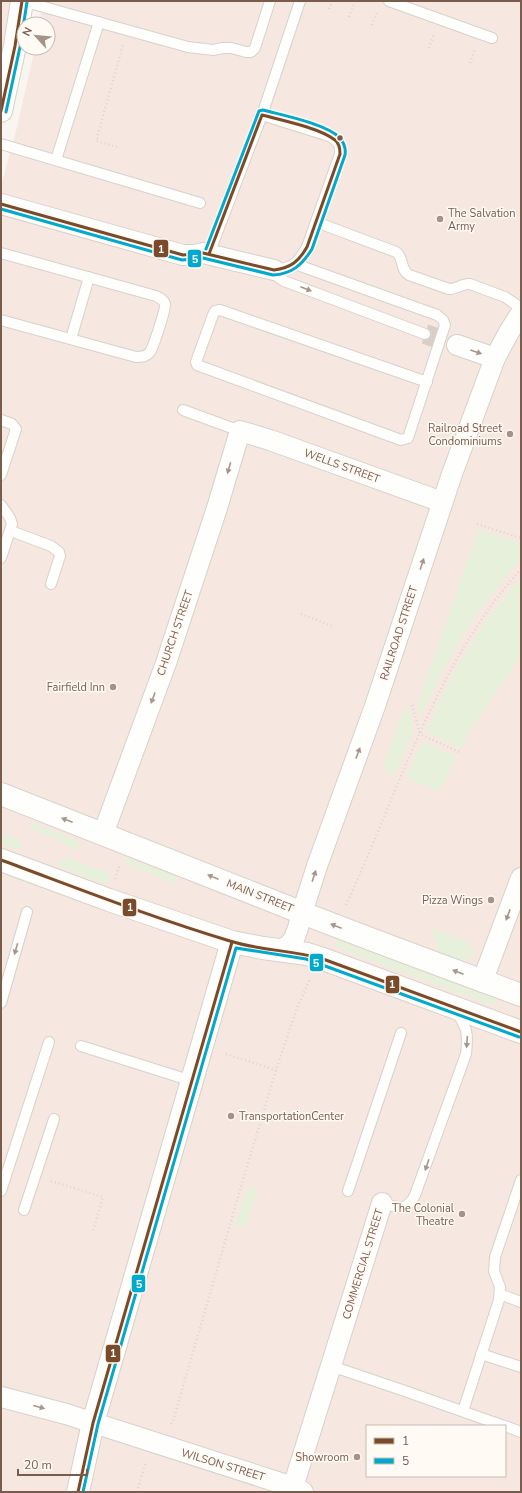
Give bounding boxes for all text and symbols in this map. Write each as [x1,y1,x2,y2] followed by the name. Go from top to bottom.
[16,16,56,56] north arrow
[19,25,36,39] text: N
[335,133,345,143] unlabelled marker
[448,206,515,234] place label: The Salvation Army
[435,214,445,224] marker: The Salvation Army
[153,239,169,258] line badge: 1
[158,242,164,257] text: 1
[187,249,202,268] line badge: 5
[192,252,199,267] text: 5
[301,287,313,293] one-way arrow
[470,349,482,355] one-way arrow
[428,421,502,449] place label: Railroad Street Condominiums
[505,429,515,439] marker: Railroad Street Condominiums
[302,445,382,487] street label: WELLS STREET
[226,463,232,475] one-way arrow
[419,558,425,570] one-way arrow
[377,583,421,682] street label: RAILROAD STREET
[153,588,197,678] street label: CHURCH STREET
[47,680,105,695] place label: Fairfield Inn
[108,682,118,692] marker: Fairfield Inn
[150,692,156,704] one-way arrow
[355,747,361,759] one-way arrow
[60,816,72,822] one-way arrow
[311,869,317,881] one-way arrow
[207,874,219,880] one-way arrow
[224,876,296,916] street label: MAIN STREET
[422,893,483,908] place label: Pizza Wings
[486,895,496,905] marker: Pizza Wings
[122,898,137,917] line badge: 1
[127,900,133,915] text: 1
[504,909,510,921] one-way arrow
[330,923,342,929] one-way arrow
[13,944,19,956] one-way arrow
[309,953,324,972] line badge: 5
[313,956,320,971] text: 5
[451,969,463,975] one-way arrow
[385,975,400,994] line badge: 1
[389,977,395,992] text: 1
[463,1036,470,1048] one-way arrow
[239,1109,344,1124] place label: TransportationCenter
[226,1111,236,1121] marker: TransportationCenter
[423,1159,429,1171] one-way arrow
[392,1201,455,1229] place label: The Colonial Theatre
[339,1206,387,1321] street label: COMMERCIAL STREET
[457,1209,467,1219] marker: The Colonial Theatre
[131,1274,146,1293] line badge: 5
[136,1277,143,1292] text: 5
[105,1344,121,1363] line badge: 1
[110,1346,116,1361] text: 1
[33,1404,45,1410] one-way arrow
[366,1425,506,1477] legend
[402,1433,409,1449] text: 1
[179,1445,267,1485] street label: WILSON STREET
[295,1450,349,1465] place label: Showroom
[18,1451,87,1477] scale bar
[352,1452,362,1462] marker: Showroom
[402,1453,409,1469] text: 5
[24,1457,52,1473] text: 20 m

